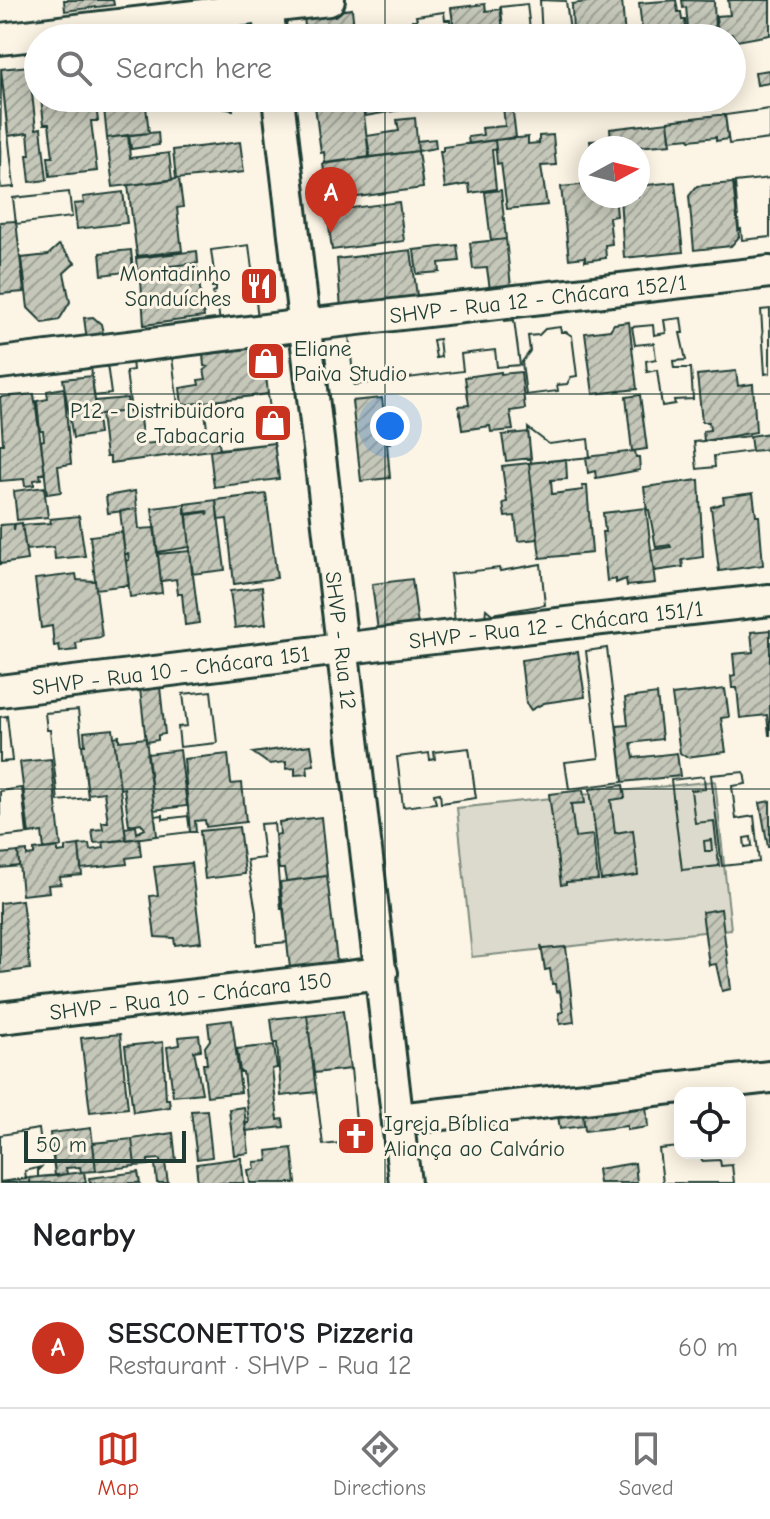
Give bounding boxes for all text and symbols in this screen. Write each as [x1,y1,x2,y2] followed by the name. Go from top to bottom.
[24,24,746,112] search box
[52,46,96,90] icon: search
[116,51,272,86] text: Search here
[578,136,650,208] north arrow
[305,167,357,233] pin: A
[120,261,231,312] place label: Montadinho Sanduíches
[238,265,280,307] restaurant icon: Montadinho Sanduíches
[388,270,688,329] street label: SHVP - Rua 12 - Chácara 152/1
[294,336,407,387] place label: Eliane Paiva Studio
[245,340,287,382] shop icon: Eliane Paiva Studio
[70,398,245,449] place label: P12 - Distribuidora e Tabacaria
[252,402,294,444] shop icon: P12 - Distribuidora e Tabacaria
[370,406,410,446] your location
[319,570,361,711] street label: SHVP - Rua 12
[408,596,705,655] street label: SHVP - Rua 12 - Chácara 151/1
[30,641,311,701] street label: SHVP - Rua 10 - Chácara 151
[48,967,333,1026] street label: SHVP - Rua 10 - Chácara 150
[674,1087,746,1159] map controls
[674,1087,746,1159] button: locate
[384,1111,565,1162] place label: Igreja Bíblica Aliança ao Calvário
[335,1115,377,1157] church icon: Igreja Bíblica Aliança ao Calvário
[24,1127,186,1163] scale bar
[36,1132,87,1158] text: 50 m
[32,1215,135,1255] text: Nearby
[108,1316,414,1351] text: SESCONETTO'S Pizzeria
[51,1333,65,1363] text: A
[678,1333,738,1363] text: 60 m
[108,1351,412,1381] text: Restaurant · SHVP - Rua 12
[96,1427,140,1501] tab: Map
[333,1427,426,1501] tab: Directions
[619,1427,674,1501] tab: Saved

